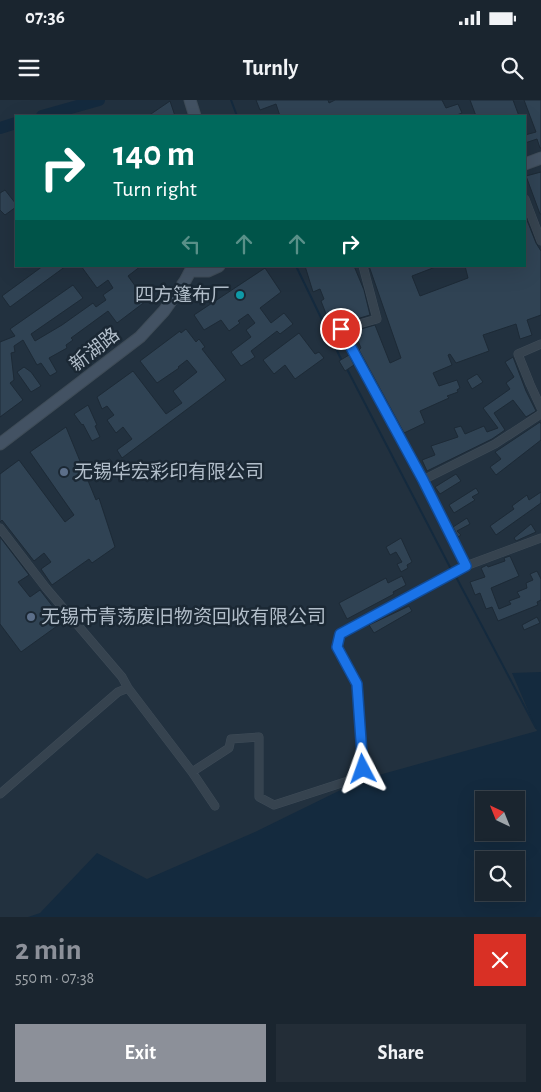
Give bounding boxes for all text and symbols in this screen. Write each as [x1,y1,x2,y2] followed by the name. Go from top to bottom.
[25,8,65,27] text: 07:36
[15,54,43,82] icon: menu
[498,54,526,82] icon: search
[243,57,298,79] text: Turnly
[30,135,95,200] icon: right
[113,137,195,172] text: 140 m
[113,178,197,200] text: Turn right
[177,230,205,258] icon: left
[230,230,258,258] icon: ahead
[283,230,311,258] icon: ahead
[336,230,364,258] icon: right
[135,284,230,305] place label: 四方篷布厂
[234,289,246,301] marker: 四方篷布厂
[320,308,362,350] pin
[327,315,355,343] icon: arrive
[65,323,123,375] street label: 新湖路
[74,461,264,482] place label: 无锡华宏彩印有限公司
[58,466,70,478] marker: 无锡华宏彩印有限公司
[41,606,326,627] place label: 无锡市青荡废旧物资回收有限公司
[25,611,37,623] marker: 无锡市青荡废旧物资回收有限公司
[336,742,388,794] position arrow
[475,791,525,841] north arrow
[475,791,525,901] map controls
[475,851,525,901] button: search
[474,934,526,986] button: close
[15,935,82,965] text: 2 min
[15,970,94,986] text: 550 m · 07:38
[15,1024,266,1082] button: Exit
[276,1024,526,1082] button: Share

